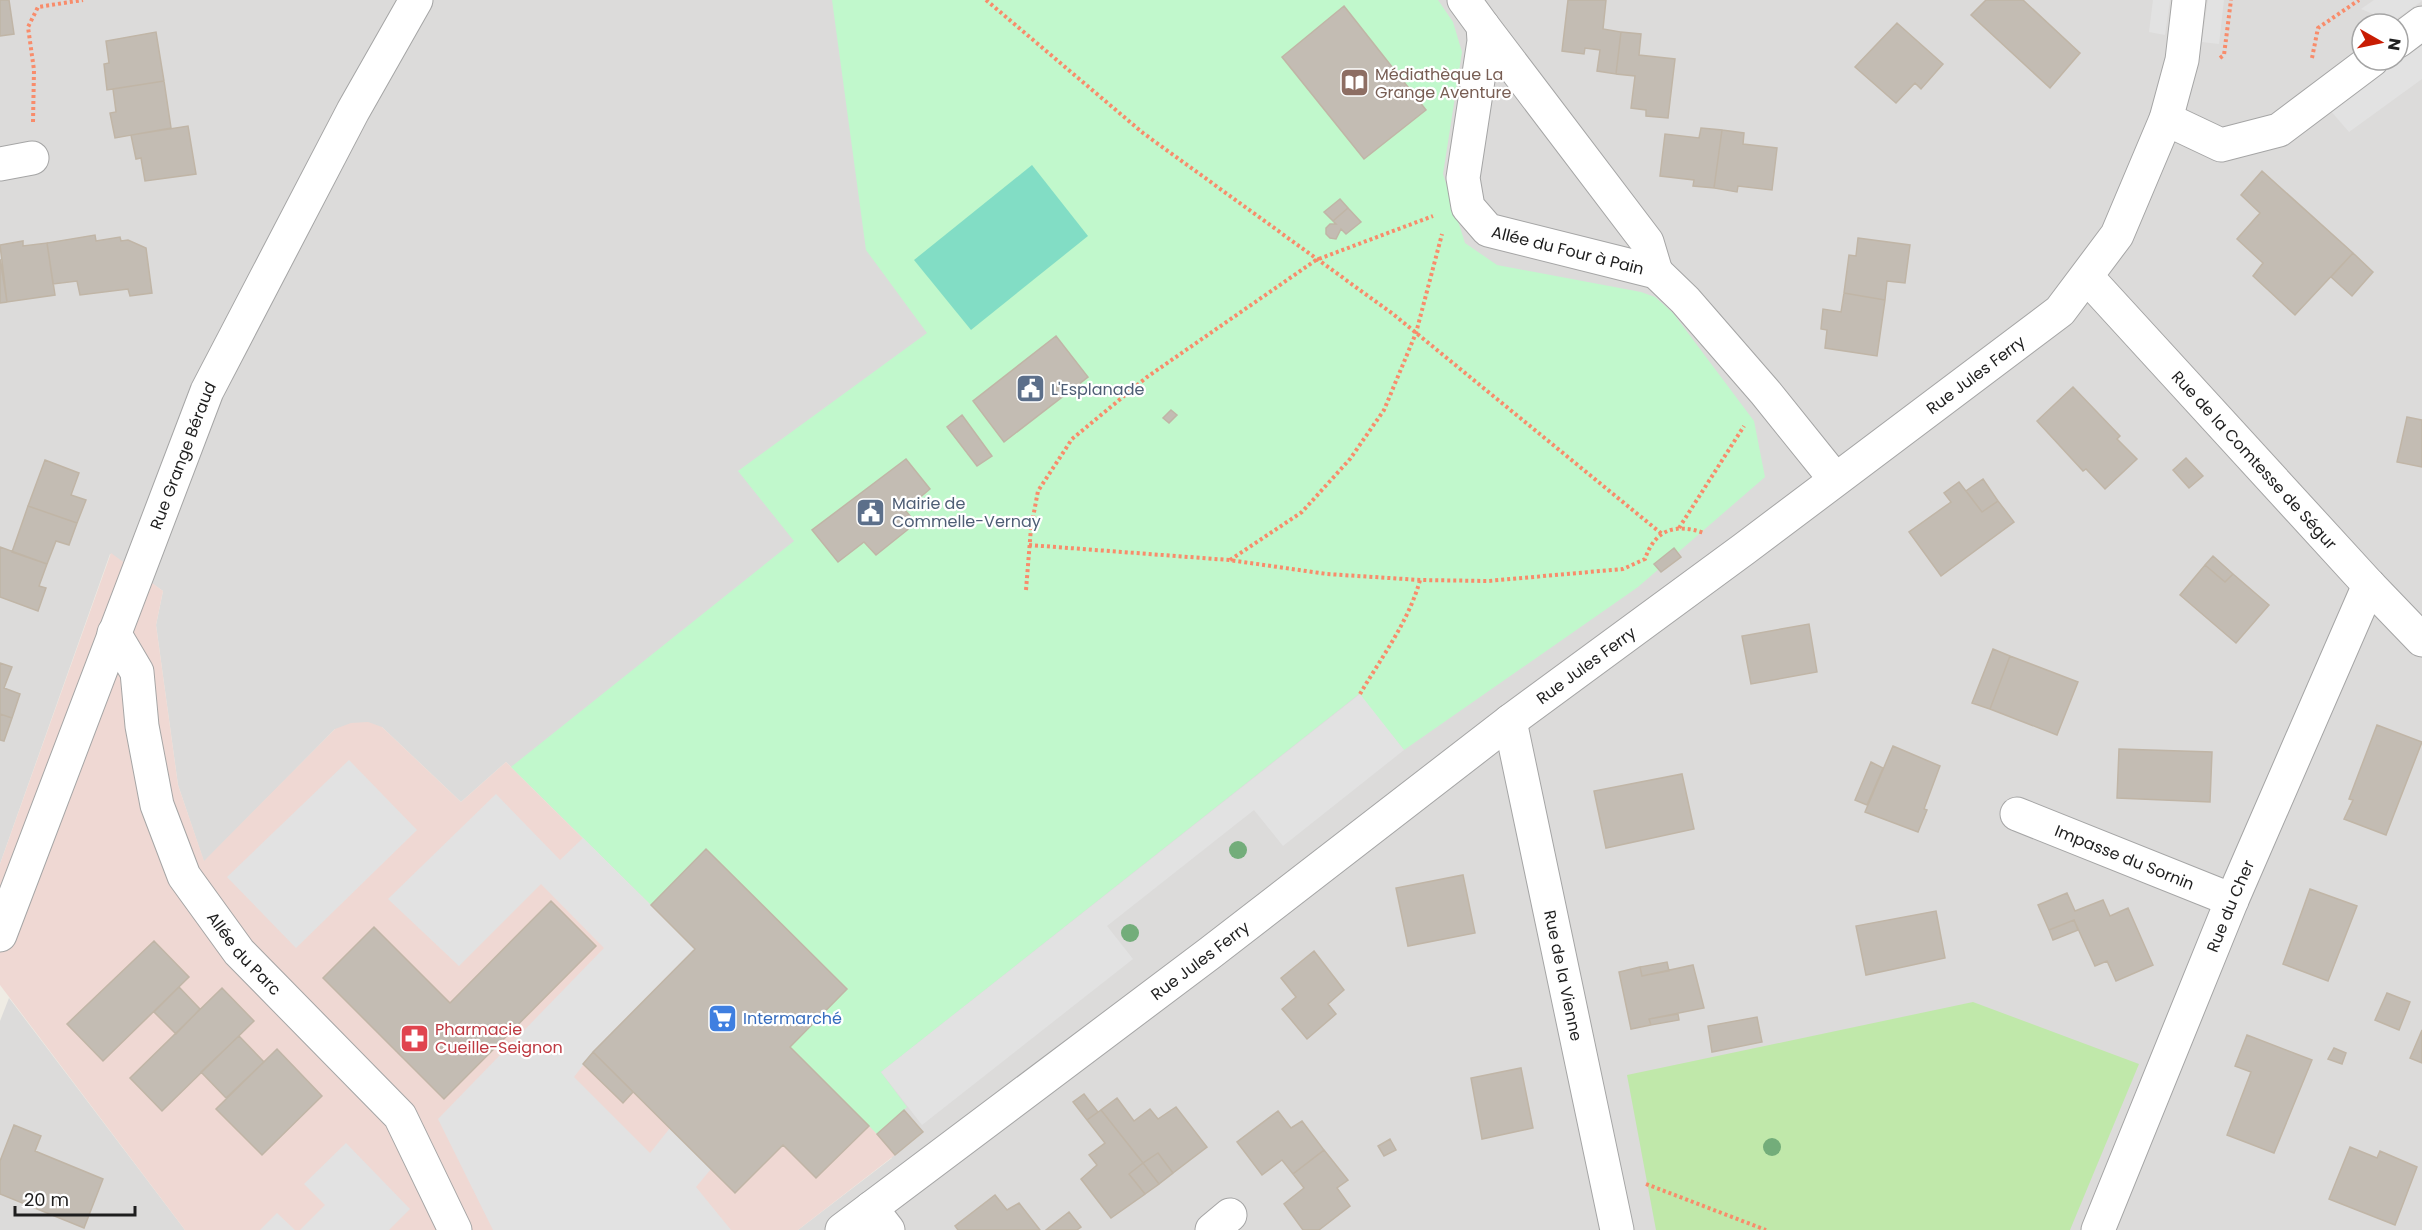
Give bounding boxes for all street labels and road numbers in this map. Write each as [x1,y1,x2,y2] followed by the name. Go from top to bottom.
[1489,220,1646,280] street label: Allée du Four à Pain
[1921,330,2030,419] street label: Rue Jules Ferry
[2166,365,2342,555] street label: Rue de la Comtesse de Ségur
[144,378,221,533] street label: Rue Grange Béraud
[1531,621,1640,710] street label: Rue Jules Ferry
[2052,819,2198,895] street label: Impasse du Sornin
[2201,856,2260,955] street label: Rue du Cher
[202,907,287,1000] street label: Allée du Parc
[1539,908,1588,1043] street label: Rue de la Vienne
[1146,915,1254,1005] street label: Rue Jules Ferry

